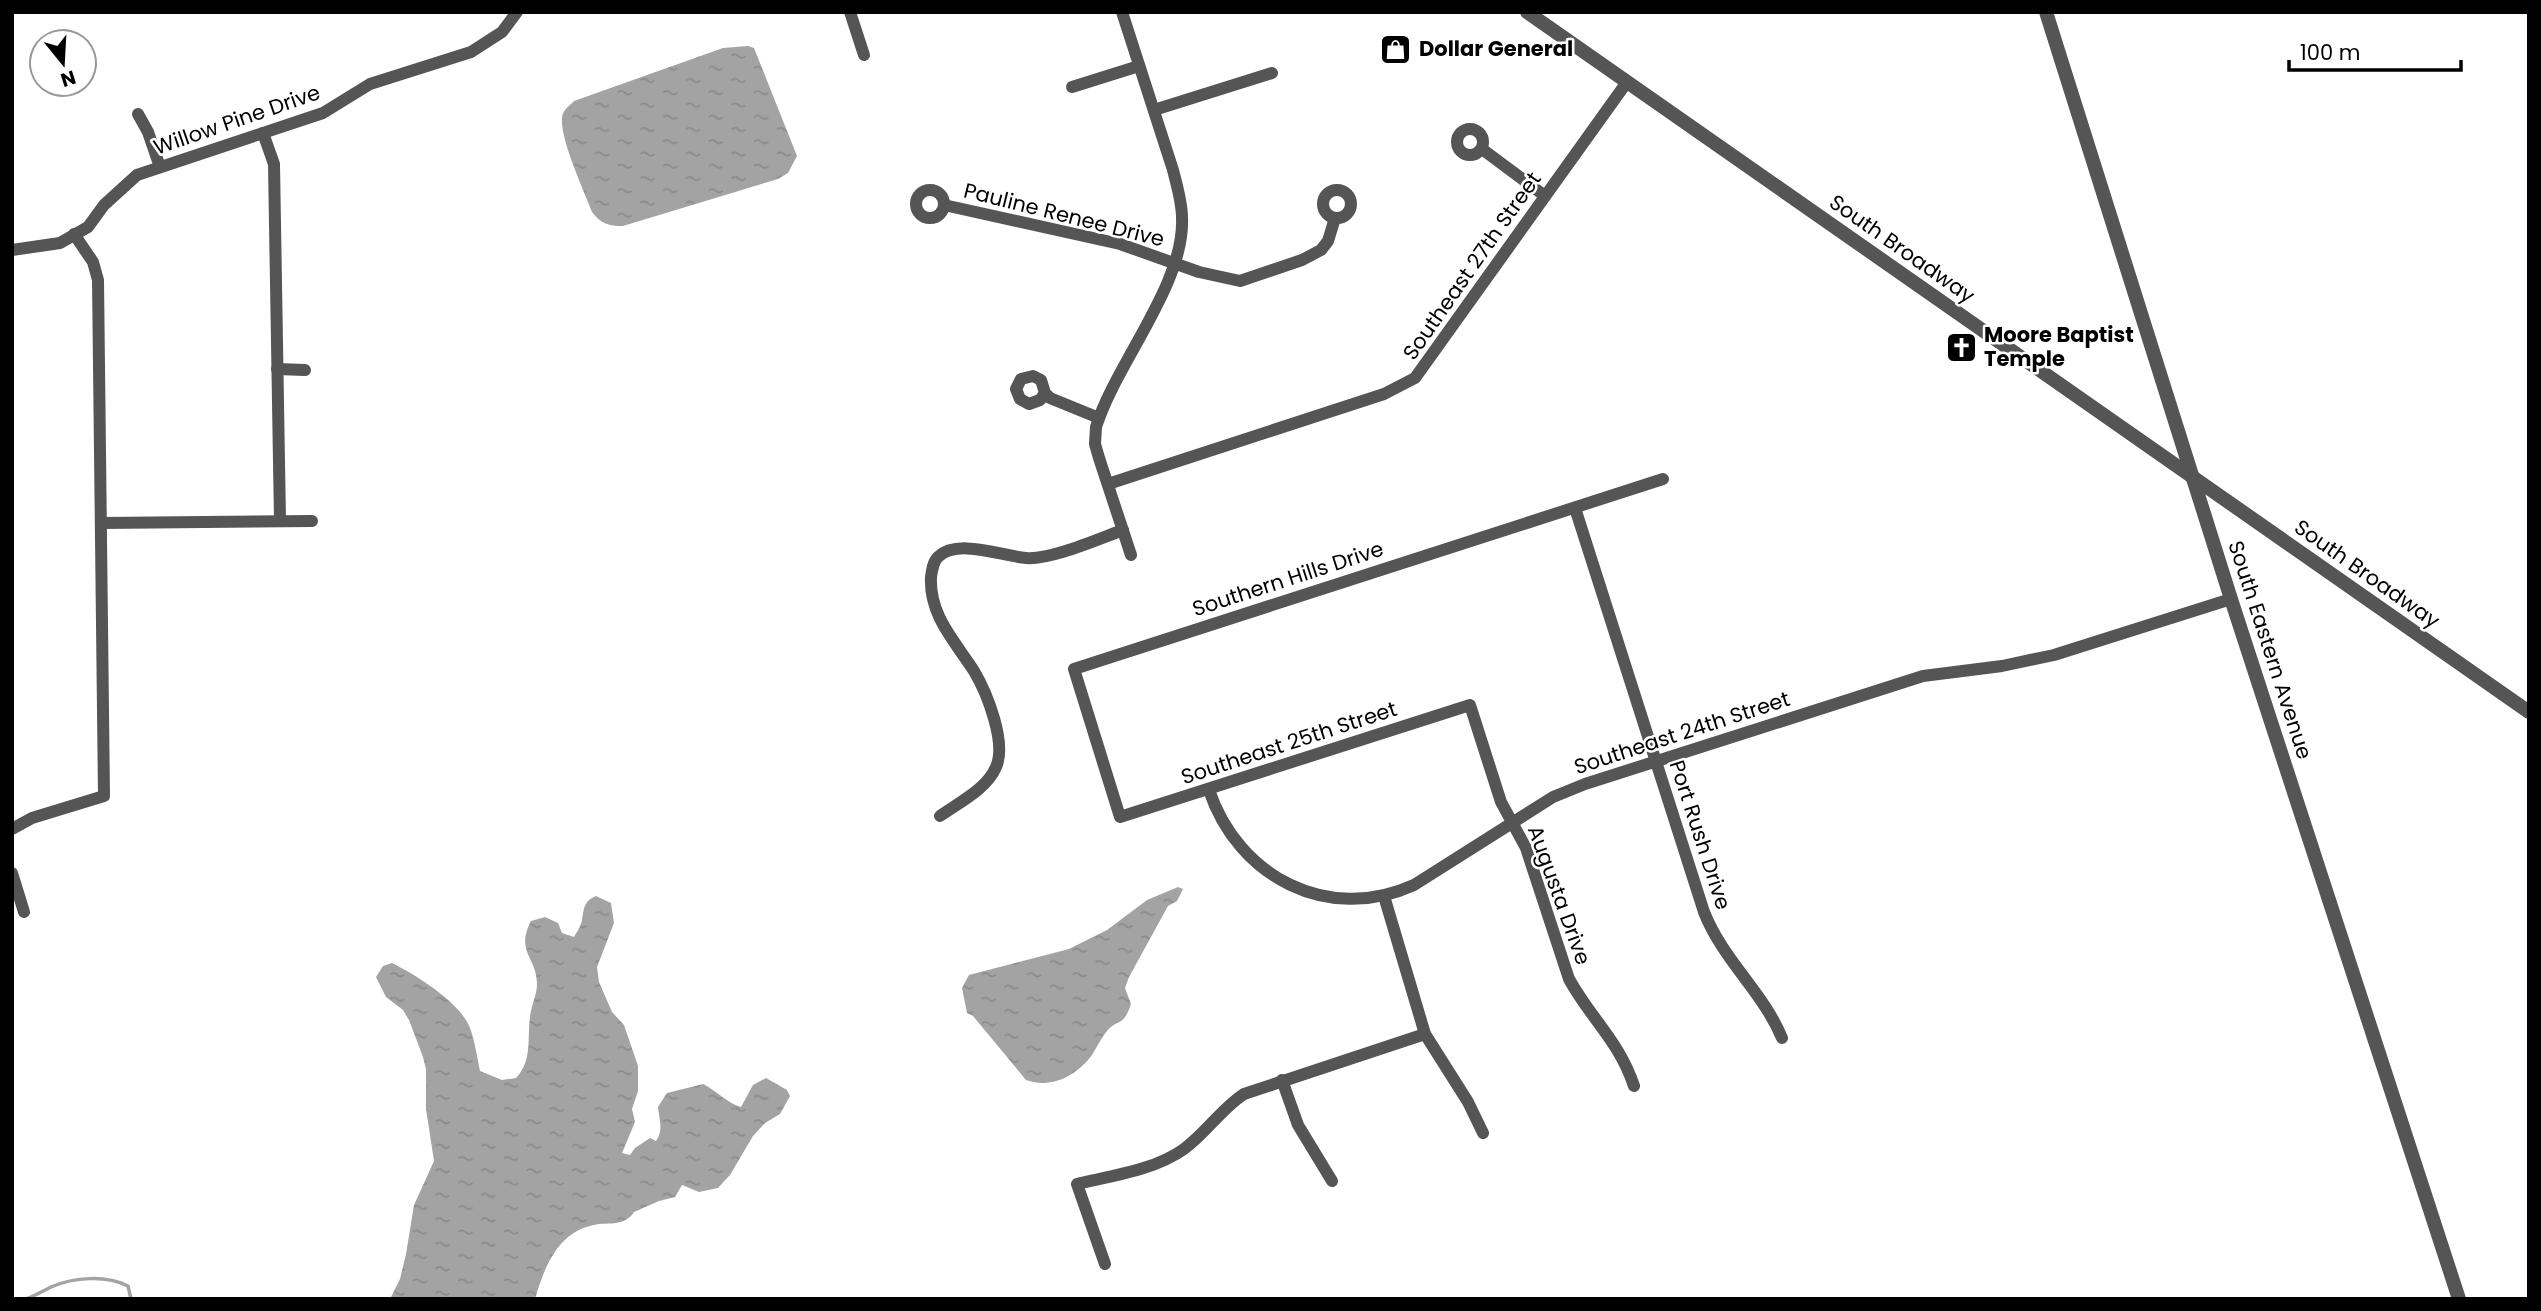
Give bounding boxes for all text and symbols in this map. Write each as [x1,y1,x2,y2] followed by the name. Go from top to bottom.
[28,28,98,98] north arrow
[2289,28,2460,72] scale bar
[1379,32,1413,66] shop icon: Dollar General
[1419,34,1573,63] place label: Dollar General
[2300,38,2360,67] text: 100 m
[57,64,79,94] text: N
[150,77,324,162] street label: Willow Pine Drive
[1396,166,1548,366] street label: Southeast 27th Street
[961,176,1167,253] street label: Pauline Renee Drive
[1824,187,1981,310] street label: South Broadway
[1984,320,2134,373] place label: Moore Baptist Temple
[1944,330,1978,364] church icon: Moore Baptist Temple
[2289,512,2446,635] street label: South Broadway
[1189,534,1387,623] street label: Southern Hills Drive
[2221,537,2320,763] street label: South Eastern Avenue
[1570,684,1793,781] street label: Southeast 24th Street
[1177,694,1400,791] street label: Southeast 25th Street
[1663,756,1738,913] street label: Port Rush Drive
[1521,821,1598,969] street label: Augusta Drive

